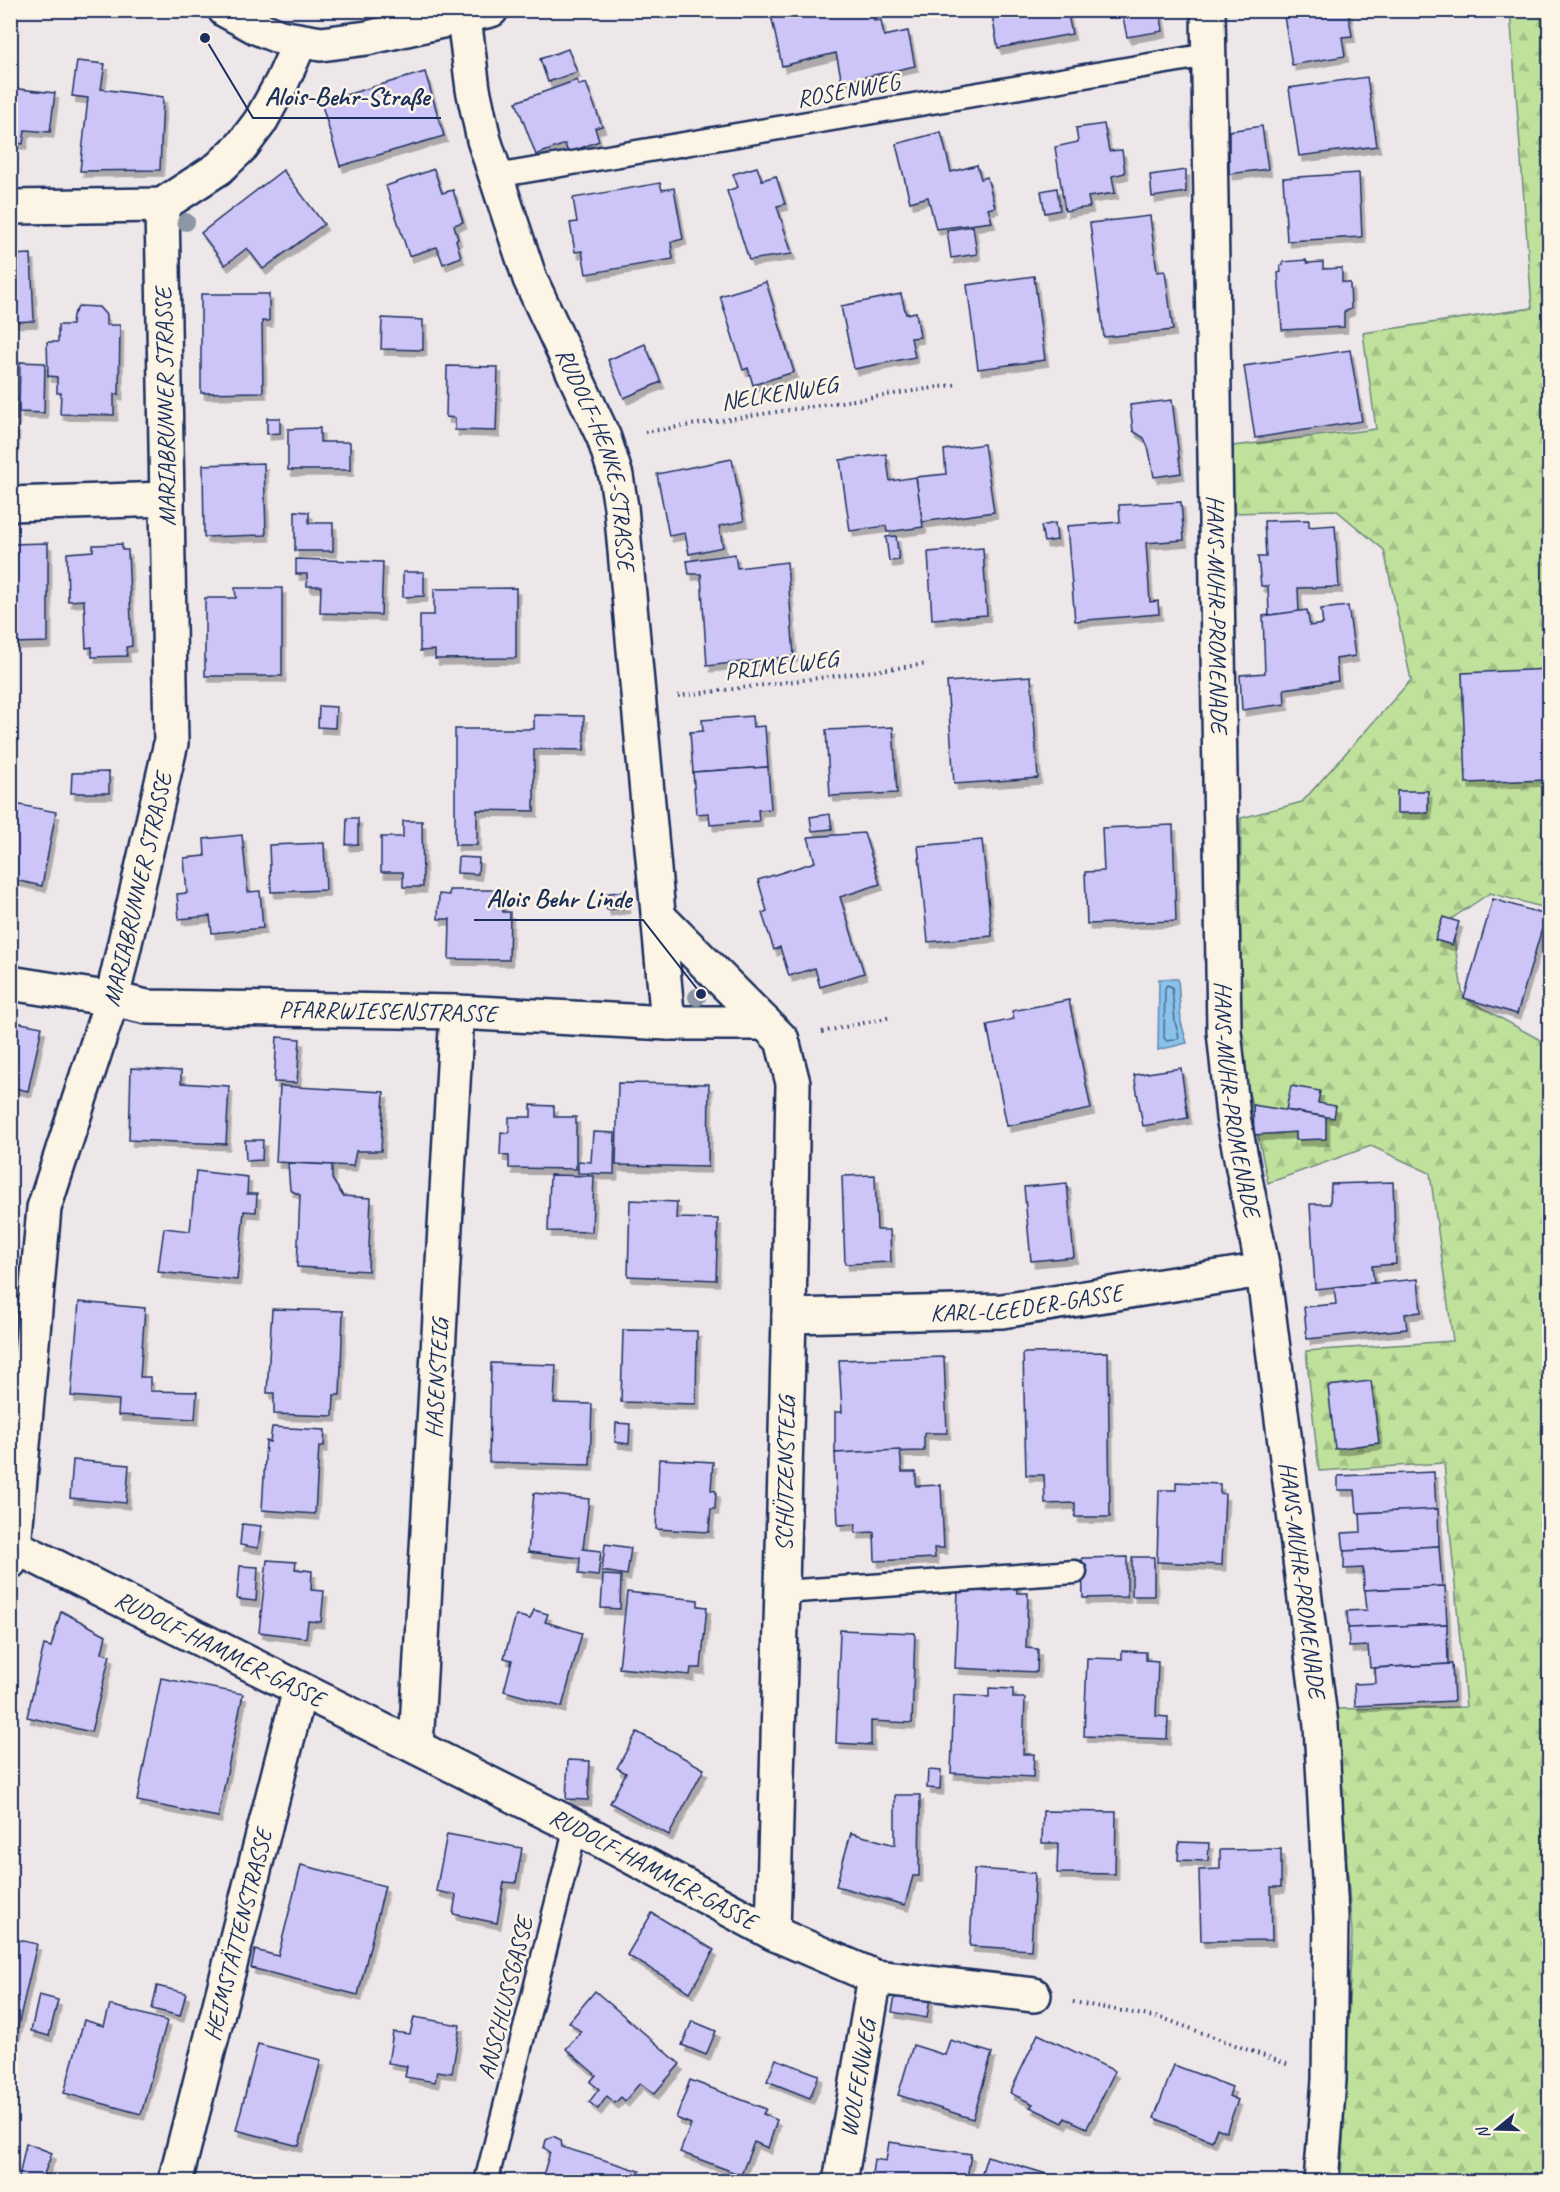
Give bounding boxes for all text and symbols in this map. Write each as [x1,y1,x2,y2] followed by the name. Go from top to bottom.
[794,66,904,114] street label: ROSENWEG
[253,74,441,118] callout: Alois-Behr-Straße
[265,80,432,113] text: Alois-Behr-Straße
[148,284,182,526] street label: MARIABRUNNER STRASSE
[549,343,642,574] street label: RUDOLF-HENKE-STRASSE
[719,369,842,417] street label: NELKENWEG
[1201,495,1234,736] street label: HANS-MUHR-PROMENADE
[723,643,842,687] street label: PRIMELWEG
[96,767,179,1009] street label: MARIABRUNNER STRASSE
[474,876,643,920] callout: Alois Behr Linde
[486,882,634,915] text: Alois Behr Linde
[1208,981,1268,1222] street label: HANS-MUHR-PROMENADE
[279,994,500,1029] street label: PFARRWIESENSTRASSE
[930,1277,1127,1328] street label: KARL-LEEDER-GASSE
[418,1315,455,1439] street label: HASENSTEIG
[769,1393,801,1552] street label: SCHÜTZENSTEIG
[1273,1460,1333,1703] street label: HANS-MUHR-PROMENADE
[110,1584,332,1715] street label: RUDOLF-HAMMER-GASSE
[545,1801,764,1938] street label: RUDOLF-HAMMER-GASSE
[196,1823,280,2044] street label: HEIMSTÄTTENSTRASSE
[470,1911,540,2082] street label: ANSCHLUSSGASSE
[833,2015,883,2139] street label: WOLFENWEG
[1467,2099,1527,2159] north arrow
[1472,2123,1495,2141] text: N

